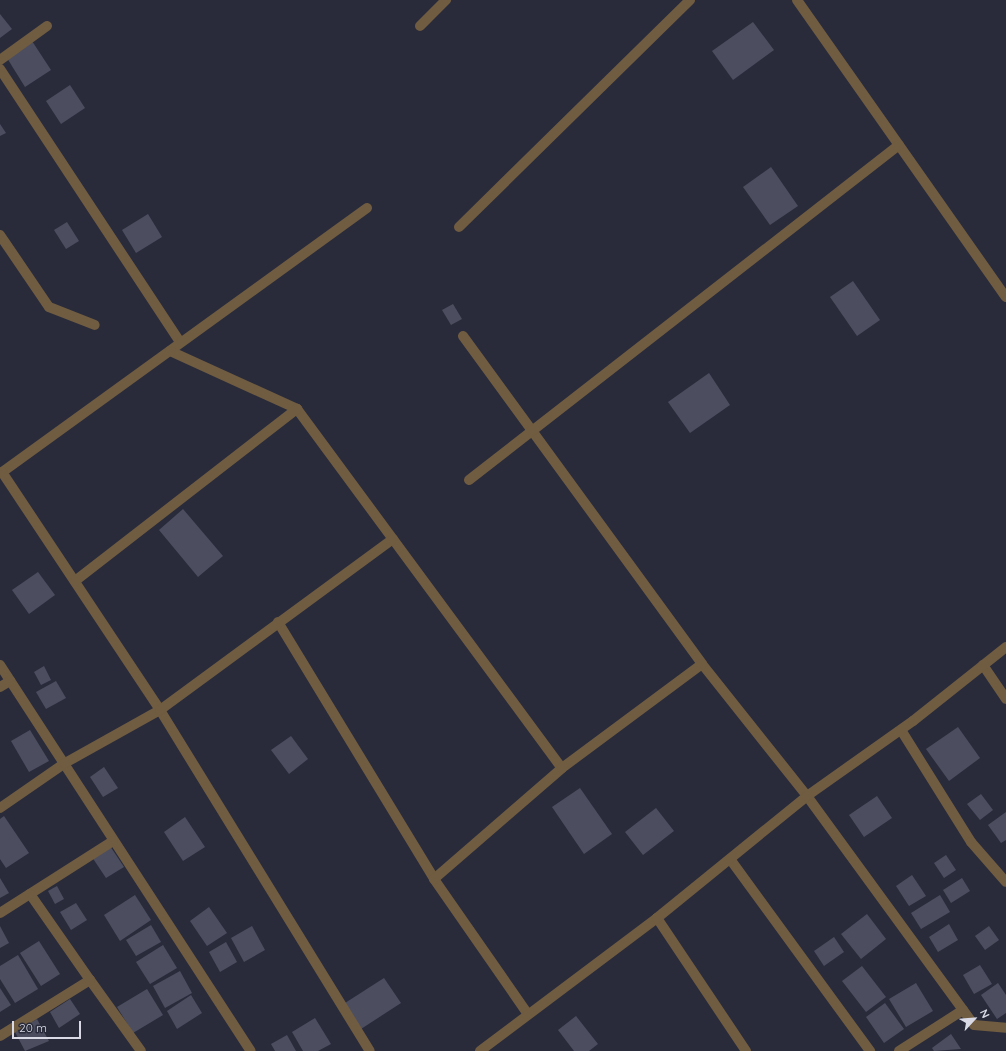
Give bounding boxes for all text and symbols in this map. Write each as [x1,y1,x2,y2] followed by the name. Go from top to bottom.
[954,999,994,1039] north arrow
[977,1007,993,1020] text: N
[14,1013,83,1039] scale bar
[19,1020,47,1035] text: 20 m

